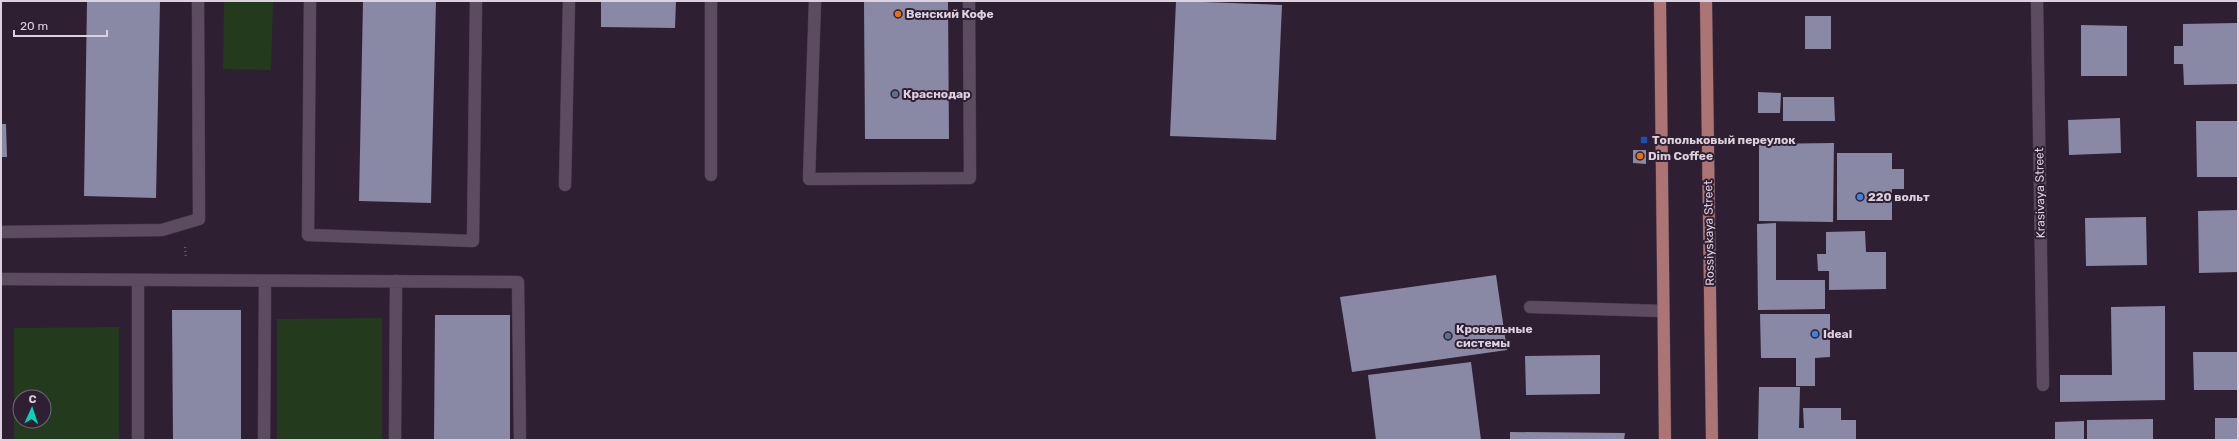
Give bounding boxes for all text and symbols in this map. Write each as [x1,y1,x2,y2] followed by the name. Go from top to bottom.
[906,7,994,21] place label: Венский Кофе
[893,9,903,19] marker: Венский Кофе
[14,12,107,38] scale bar
[20,19,48,33] text: 20 m
[903,87,971,101] place label: Краснодар
[890,89,900,99] marker: Краснодар
[1652,133,1796,147] place label: Топольковый переулок
[1639,135,1649,145] marker: Топольковый переулок
[2032,147,2048,239] street label: Krasivaya Street
[1648,149,1713,163] place label: Dim Coffee
[1635,151,1645,161] marker: Dim Coffee
[1701,180,1717,286] street label: Rossiyskaya Street
[1868,190,1930,204] place label: 220 вольт
[1855,192,1865,202] marker: 220 вольт
[1456,322,1533,350] place label: Кровельные системы
[1823,327,1852,341] place label: Ideal
[1810,329,1820,339] marker: Ideal
[1443,331,1453,341] marker: Кровельные системы
[12,389,52,429] north arrow
[28,393,37,406] text: С

